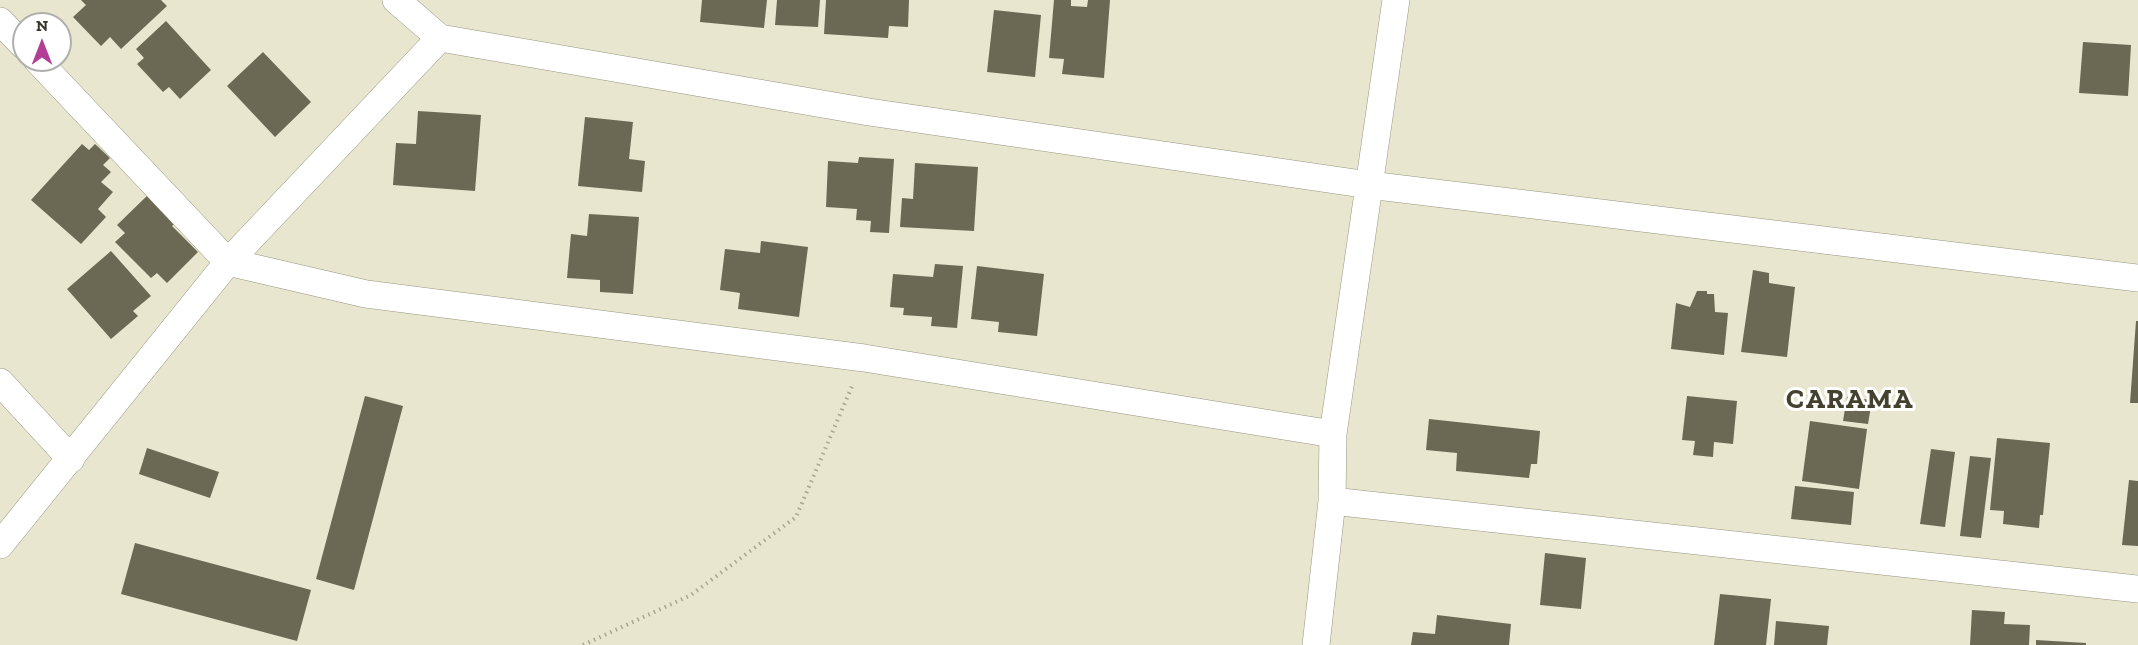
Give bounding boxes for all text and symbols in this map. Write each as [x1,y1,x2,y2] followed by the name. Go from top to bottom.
[12,12,72,72] north arrow
[36,16,48,35] text: N
[1786,383,1914,417] district label: CARAMA

